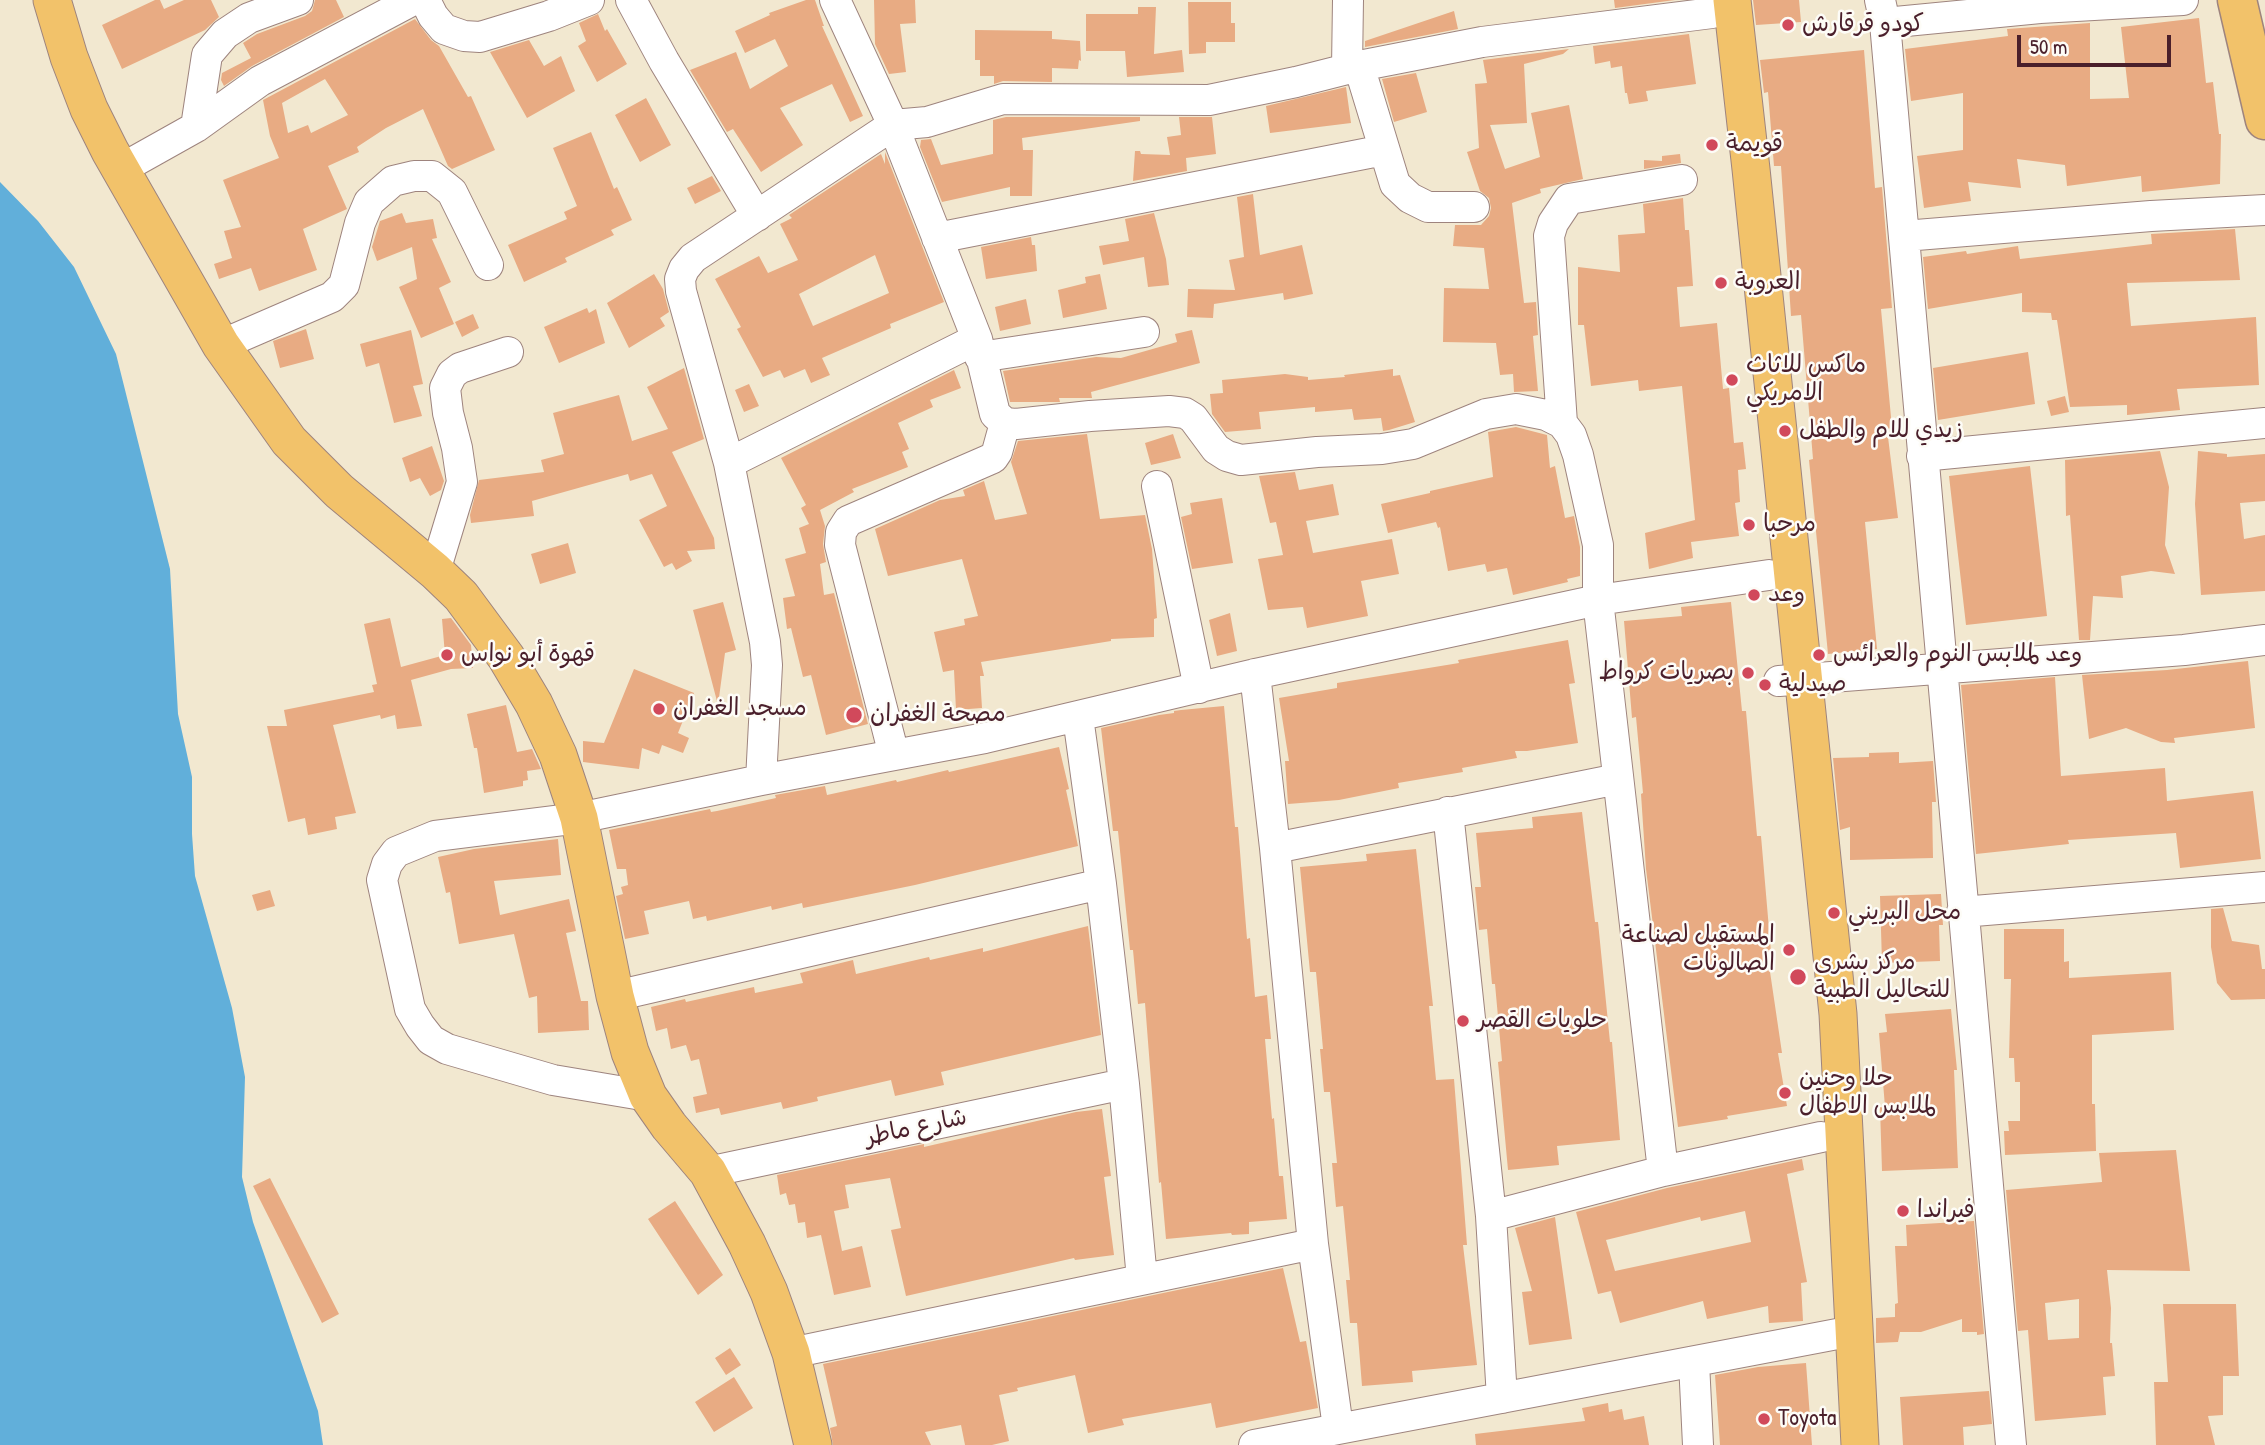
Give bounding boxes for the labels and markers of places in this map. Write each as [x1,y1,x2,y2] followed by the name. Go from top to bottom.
[1802,11,1924,39] place label: كودو قرقارش
[1780,17,1796,33] marker: كودو قرقارش
[1726,131,1783,159] place label: قويمة
[1704,137,1720,153] marker: قويمة
[1735,269,1800,297] place label: العروبة
[1713,275,1729,291] marker: العروبة
[1746,352,1866,408] place label: ماكس للاثاث الامريكي
[1724,372,1740,388] marker: ماكس للاثاث الامريكي
[1799,417,1963,445] place label: زيدي للام والطفل
[1777,423,1793,439] marker: زيدي للام والطفل
[1763,511,1816,539] place label: مرحبا
[1741,517,1757,533] marker: مرحبا
[1768,581,1805,609] place label: وعد
[1746,587,1762,603] marker: وعد
[461,641,595,669] place label: قهوة أبو نواس
[1833,641,2082,669] place label: وعد لملابس النوم والعرائس
[439,647,455,663] marker: قهوة أبو نواس
[1811,647,1827,663] marker: وعد لملابس النوم والعرائس
[1599,659,1734,687] place label: بصريات كرواط
[1740,665,1756,681] marker: بصريات كرواط
[1779,671,1846,699] place label: صيدلية
[1757,677,1773,693] marker: صيدلية
[673,695,807,723] place label: مسجد الغفران
[651,701,667,717] marker: مسجد الغفران
[870,701,1006,729] place label: مصحة الغفران
[844,705,864,725] marker: مصحة الغفران
[1848,899,1961,927] place label: محل البريني
[1826,905,1842,921] marker: محل البريني
[1622,922,1775,978] place label: المستقبل لصناعة الصالونات
[1781,942,1797,958] marker: المستقبل لصناعة الصالونات
[1814,949,1950,1005] place label: مركز بشرى للتحاليل الطبية
[1788,967,1808,987] marker: مركز بشرى للتحاليل الطبية
[1477,1007,1607,1035] place label: حلويات القصر
[1455,1013,1471,1029] marker: حلويات القصر
[1799,1065,1936,1121] place label: حلا وحنين لملابس الاطفال
[1777,1085,1793,1101] marker: حلا وحنين لملابس الاطفال
[1917,1197,1975,1225] place label: فيراندا
[1895,1203,1911,1219] marker: فيراندا
[1778,1405,1836,1433] place label: Toyota
[1756,1411,1772,1427] marker: Toyota

